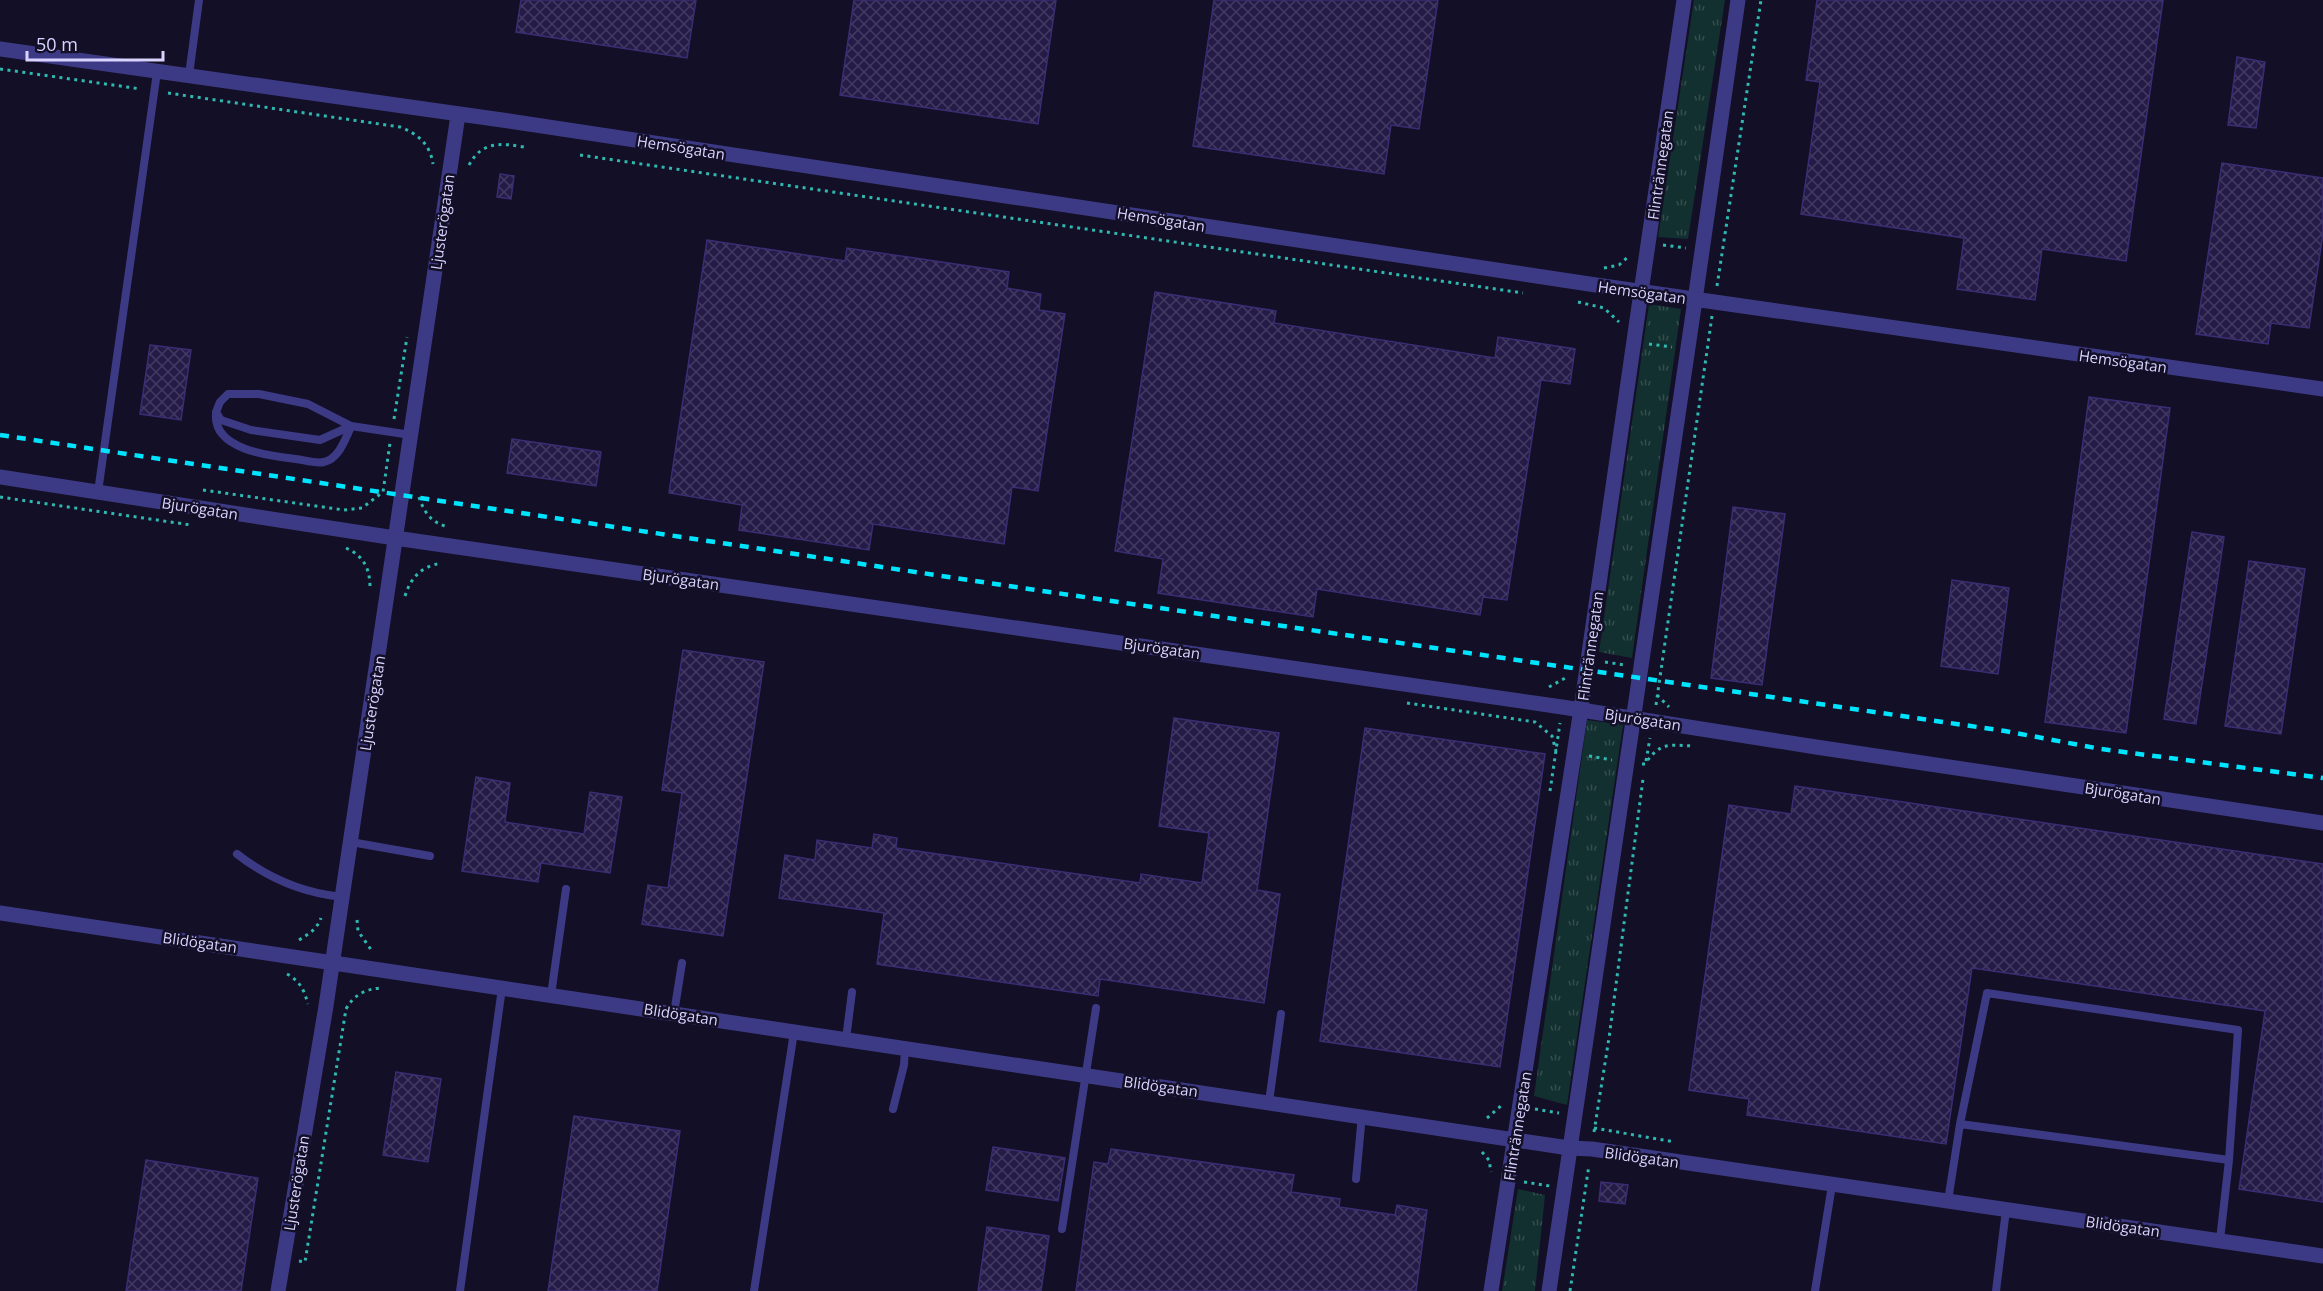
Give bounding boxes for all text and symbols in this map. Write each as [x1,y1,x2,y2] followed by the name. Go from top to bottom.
[27,24,164,62] scale bar
[36,32,78,56] text: 50 m
[1642,109,1678,221] street label: Flintrännegatan
[636,130,726,164] street label: Hemsögatan
[425,173,459,271] street label: Ljusterögatan
[1116,202,1206,236] street label: Hemsögatan
[1597,276,1687,308] street label: Hemsögatan
[2078,345,2168,377] street label: Hemsögatan
[160,492,240,524] street label: Bjurögatan
[641,564,721,594] street label: Bjurögatan
[1572,590,1608,702] street label: Flintrännegatan
[1122,633,1202,663] street label: Bjurögatan
[355,654,389,752] street label: Ljusterögatan
[1603,703,1683,735] street label: Bjurögatan
[2083,777,2163,809] street label: Bjurögatan
[162,927,238,957] street label: Blidögatan
[642,998,720,1030] street label: Blidögatan
[1498,1070,1536,1182] street label: Flintrännegatan
[1123,1071,1199,1101] street label: Blidögatan
[279,1134,313,1232] street label: Ljusterögatan
[1604,1142,1680,1172] street label: Blidögatan
[2085,1211,2161,1241] street label: Blidögatan

